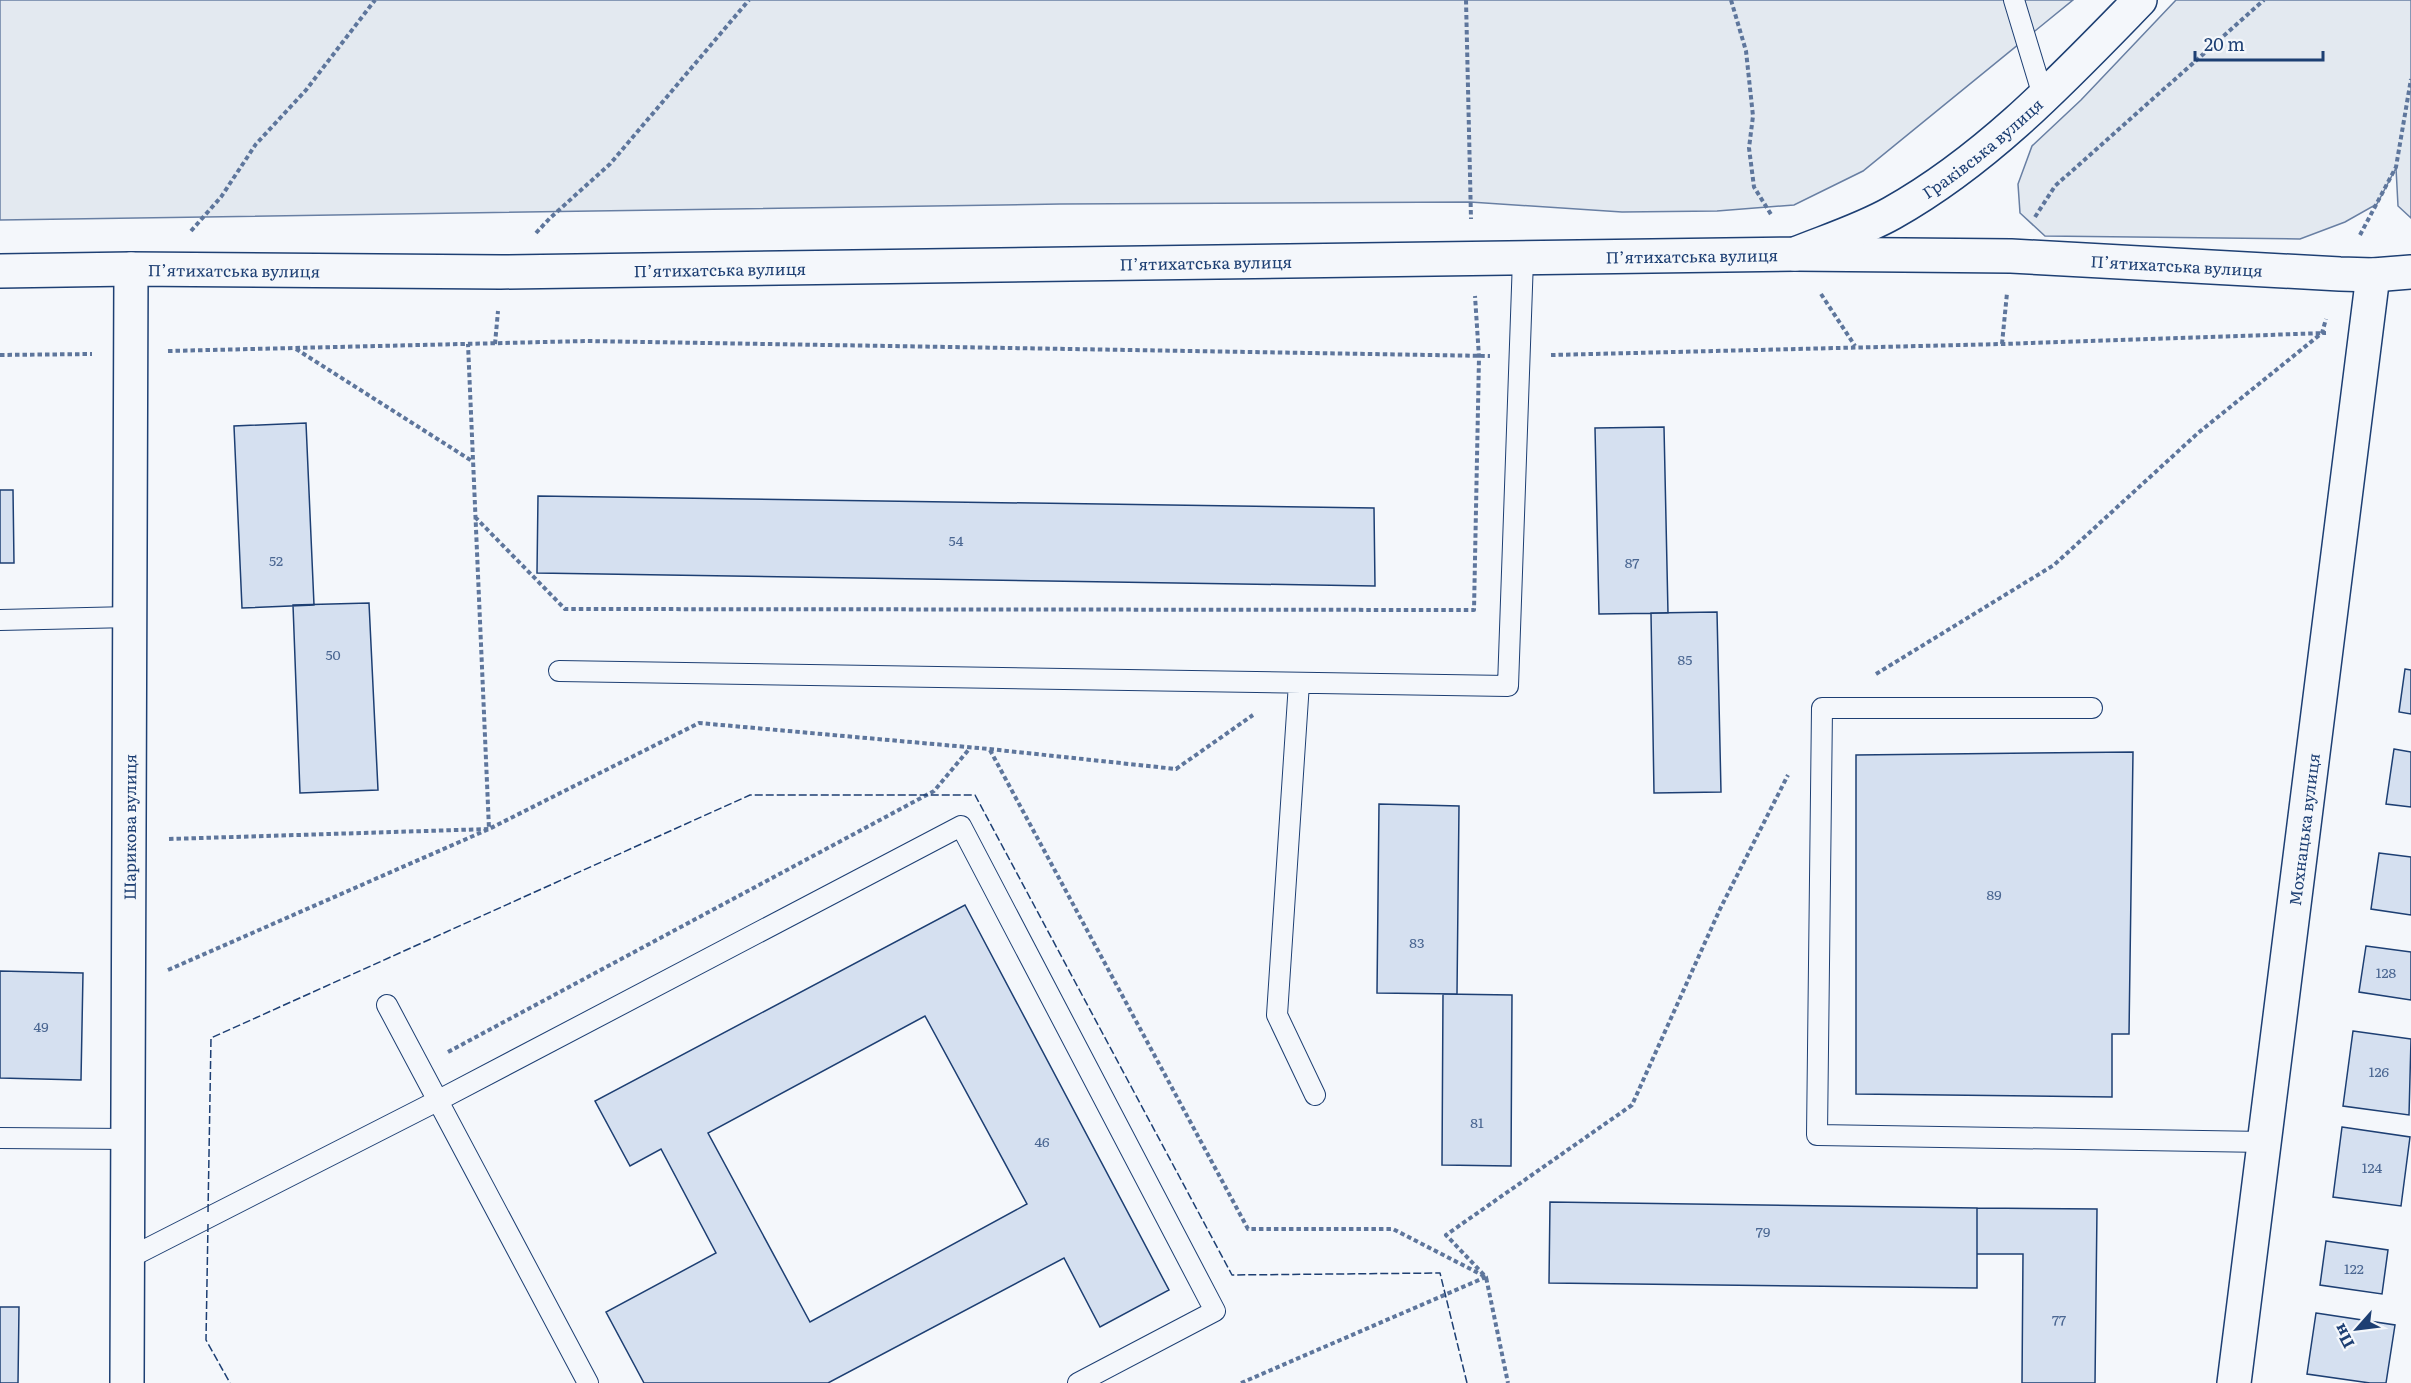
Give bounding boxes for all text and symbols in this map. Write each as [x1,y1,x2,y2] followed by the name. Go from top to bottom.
[2195,24,2322,62] scale bar
[2204,30,2245,57] text: 20 m
[1917,92,2048,204] street label: Граківська вулиця
[1605,242,1778,269] street label: П’ятихатська вулиця
[2090,248,2263,282] street label: П’ятихатська вулиця
[1120,249,1292,275] street label: П’ятихатська вулиця
[634,256,806,282] street label: П’ятихатська вулиця
[148,257,320,283] street label: П’ятихатська вулиця
[949,530,964,550] house number: 54
[269,550,283,570] house number: 52
[1625,552,1639,572] house number: 87
[325,644,341,664] house number: 50
[1678,649,1692,669] house number: 85
[2282,751,2325,907] street label: Мохнацька вулиця
[117,754,141,900] street label: Шарикова вулиця
[1986,884,2002,904] house number: 89
[1409,932,1425,952] house number: 83
[2376,962,2397,982] house number: 128
[33,1016,49,1036] house number: 49
[2369,1061,2390,1081] house number: 126
[1470,1112,1484,1132] house number: 81
[1034,1131,1050,1151] house number: 46
[2362,1157,2383,1177] house number: 124
[1756,1221,1770,1241] house number: 79
[2344,1258,2364,1278] house number: 122
[2327,1299,2387,1359] north arrow
[2052,1309,2066,1329] house number: 77
[2326,1320,2359,1353] text: Пн

